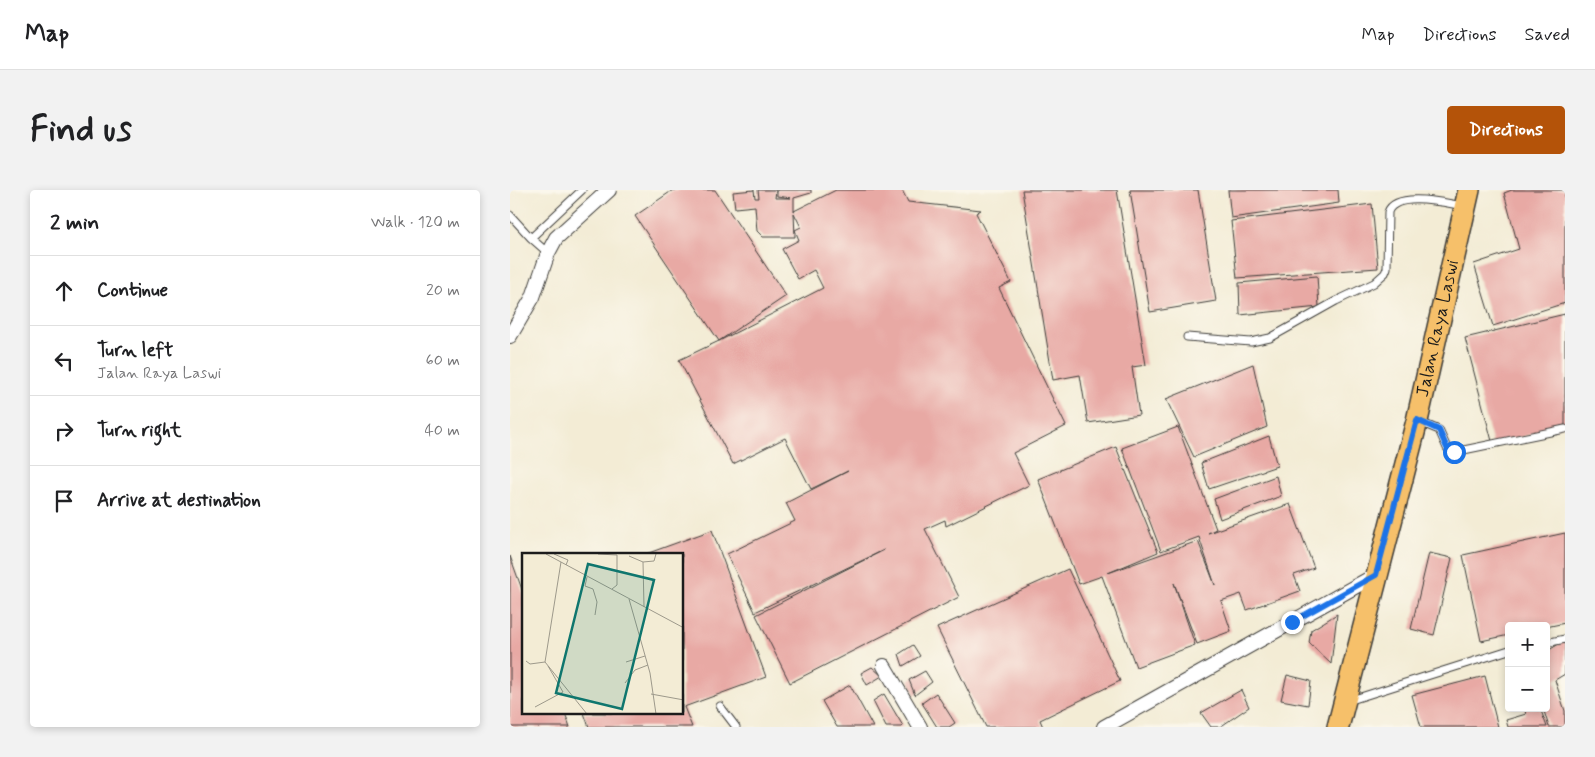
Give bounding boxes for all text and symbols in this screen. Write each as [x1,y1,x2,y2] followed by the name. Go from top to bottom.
[25,19,69,50] text: Map
[1362,23,1395,47] text: Map
[1423,23,1497,47] text: Directions
[1525,23,1570,47] text: Saved
[1447,106,1565,154] button: Directions
[30,107,132,153] text: Find us
[50,209,99,237] text: 2 min
[371,212,460,233] text: Walk · 120 m
[1411,257,1465,399] street label: Jalan Raya Laswi
[50,277,78,305] icon: ahead
[97,278,168,303] text: Continue
[426,280,460,301] text: 20 m
[97,338,173,363] text: Turn left
[50,347,78,375] icon: left
[426,350,460,371] text: 60 m
[97,363,221,384] text: Jalan Raya Laswi
[50,417,78,445] icon: right
[97,418,181,443] text: Turn right
[424,420,460,441] text: 40 m
[1443,441,1466,464] route start
[50,487,78,515] icon: arrive
[97,488,261,513] text: Arrive at destination
[522,553,684,714] inset map
[1281,611,1304,634] route end
[1505,622,1550,712] map controls
[1505,622,1550,667] button: +
[1505,667,1550,712] button: −

